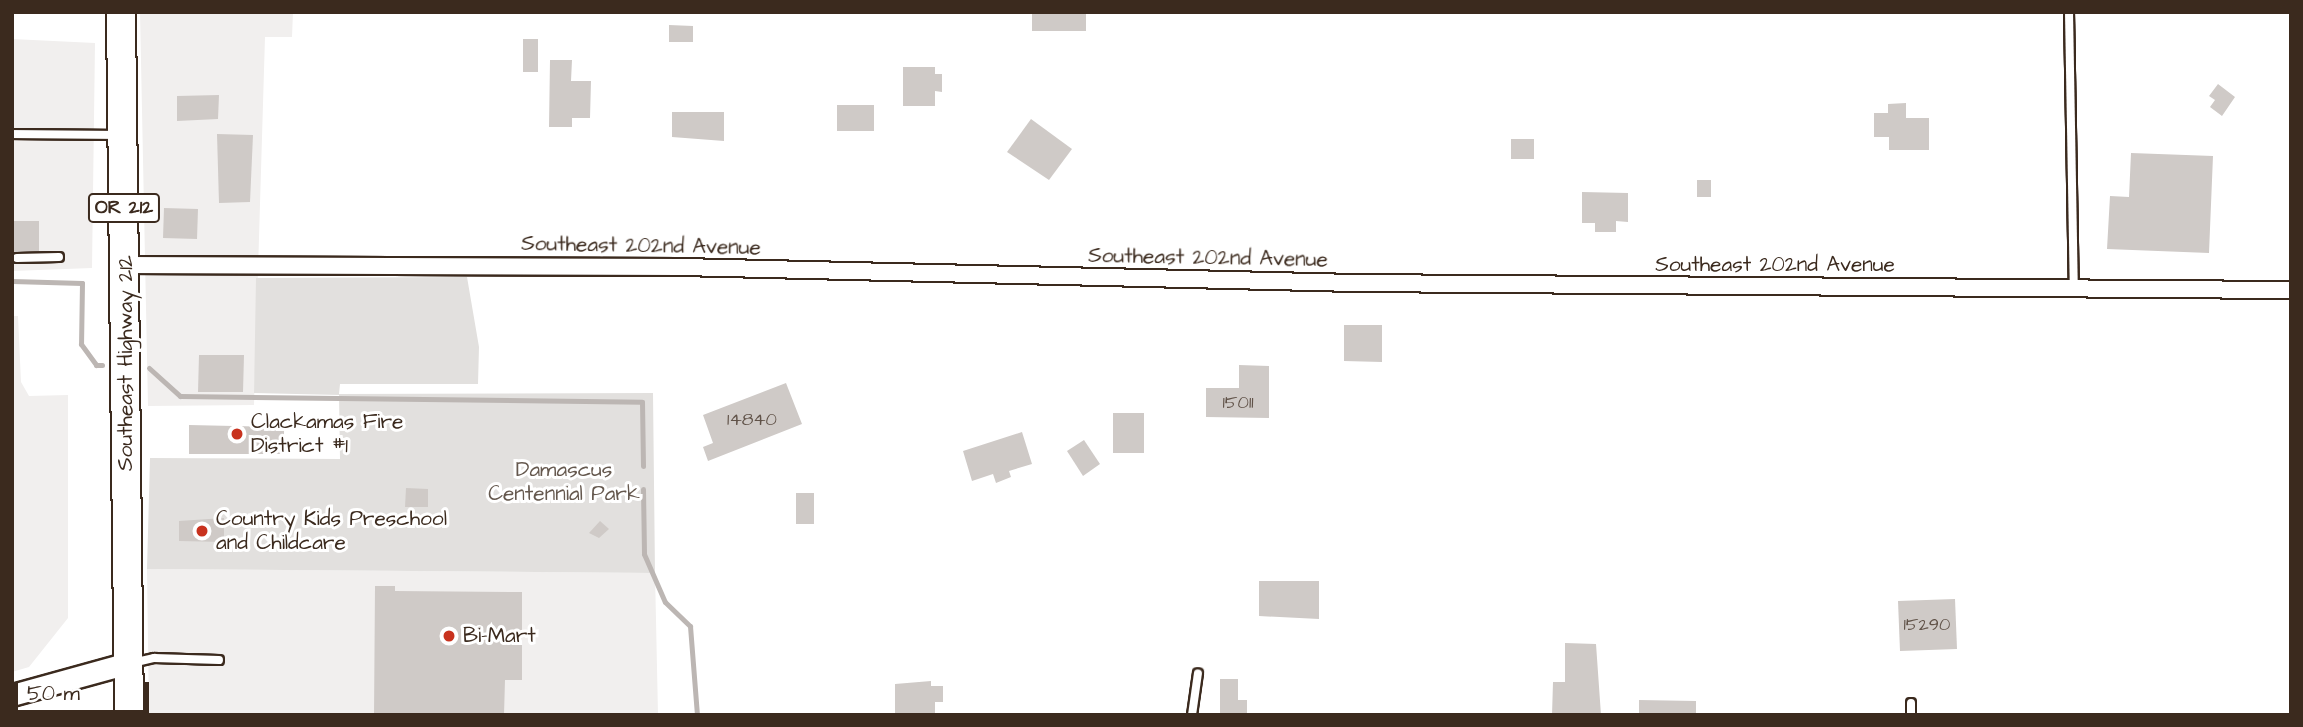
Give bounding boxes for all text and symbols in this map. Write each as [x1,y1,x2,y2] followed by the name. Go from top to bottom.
[87,192,161,224] road number: OR 212
[521,231,761,261] street label: Southeast 202nd Avenue
[1088,243,1328,273] street label: Southeast 202nd Avenue
[1655,252,1895,278] street label: Southeast 202nd Avenue
[113,255,139,471] street label: Southeast Highway 212
[1222,392,1254,414] house number: 15011
[251,409,403,459] place label: Clackamas Fire District #1
[727,409,777,431] house number: 14840
[229,426,245,442] marker: Clackamas Fire District #1
[488,457,640,507] park label: Damascus Centennial Park
[216,506,447,556] place label: Country Kids Preschool and Childcare
[194,523,210,539] marker: Country Kids Preschool and Childcare
[1904,614,1950,636] house number: 15290
[463,623,536,649] place label: Bi-Mart
[441,628,457,644] marker: Bi-Mart
[18,668,152,712] scale bar
[27,679,80,708] text: 50 m

